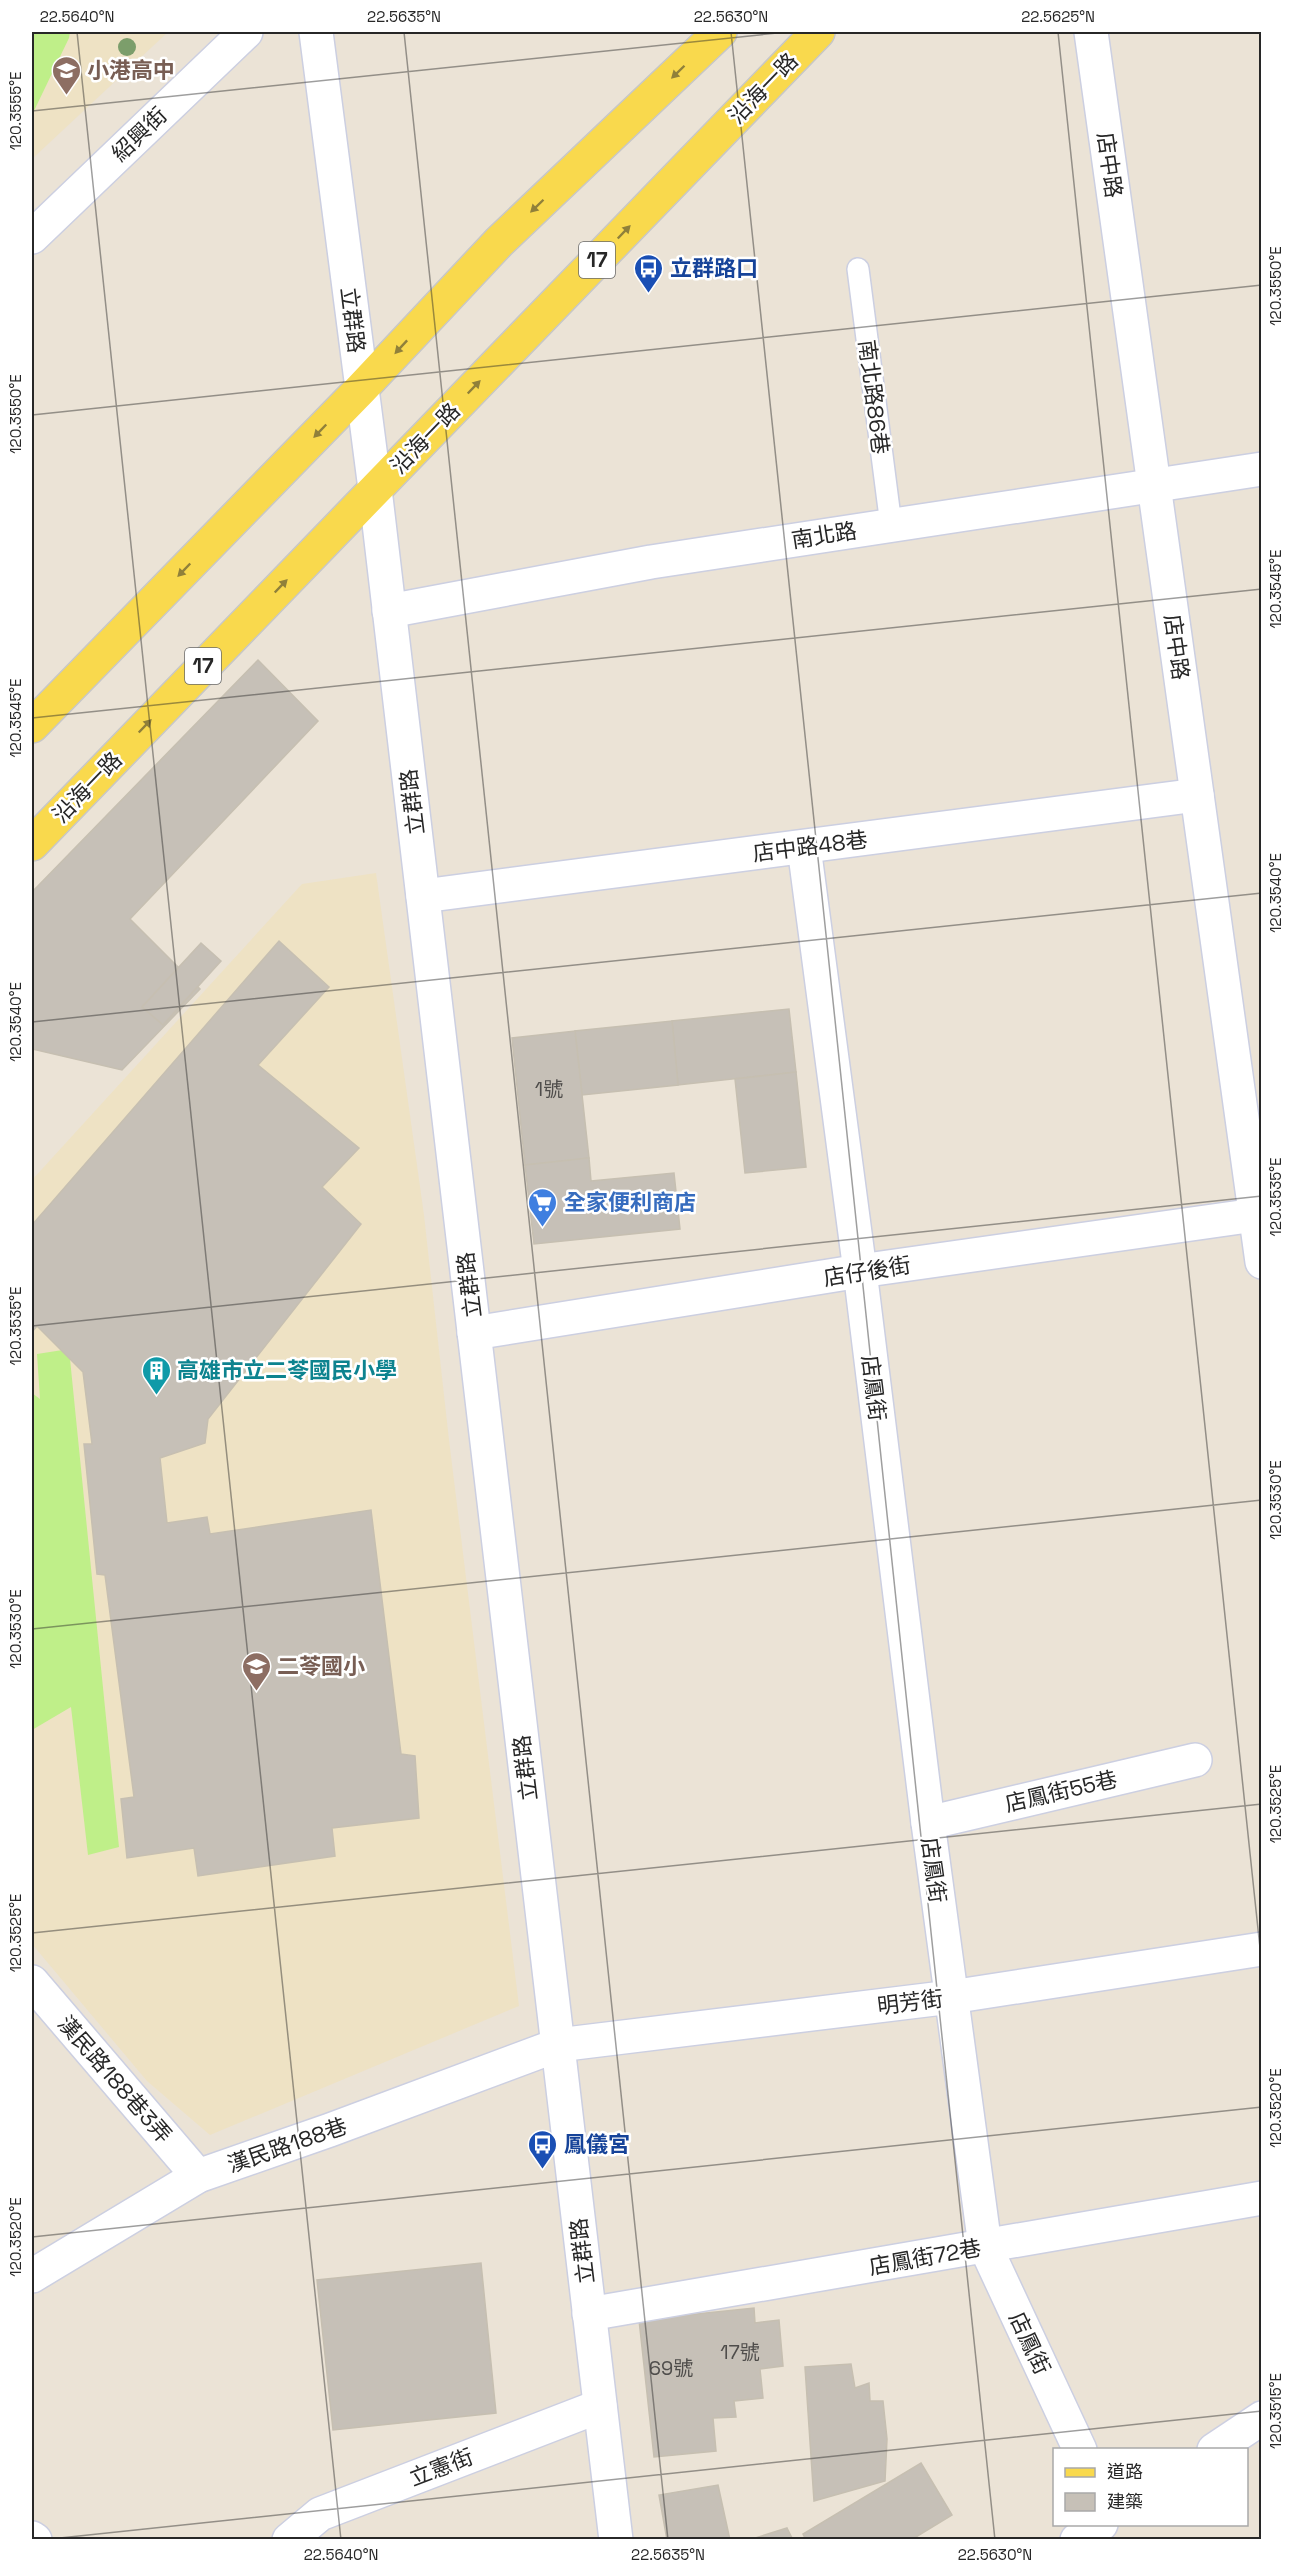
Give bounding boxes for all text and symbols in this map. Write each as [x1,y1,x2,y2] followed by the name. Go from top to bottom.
[40,7,114,26] text: 22.5640°N
[367,7,441,26] text: 22.5635°N
[694,7,768,26] text: 22.5630°N
[1021,7,1095,26] text: 22.5625°N
[722,47,804,129] street label: 沿海一路
[50,54,82,96] school or university icon: 小港高中
[87,56,175,84] place label: 小港高中
[670,65,685,79] one-way arrow
[6,72,25,150] text: 120.3555°E
[106,101,172,167] street label: 紹興街
[1092,130,1128,200] street label: 店中路
[530,199,544,213] one-way arrow
[617,225,631,239] one-way arrow
[579,242,615,278] road number: 17
[1266,246,1285,326] text: 120.3550°E
[633,252,665,294] bus stop icon: 立群路口
[670,254,758,282] place label: 立群路口
[335,286,371,354] street label: 立群路
[853,338,895,456] street label: 南北路86巷
[394,339,408,354] one-way arrow
[6,374,25,454] text: 120.3550°E
[467,380,481,394] one-way arrow
[384,397,466,479] street label: 沿海一路
[314,423,328,437] one-way arrow
[789,516,859,554] street label: 南北路
[1266,549,1285,629] text: 120.3545°E
[177,563,191,578] one-way arrow
[274,579,288,594] one-way arrow
[1159,612,1195,682] street label: 店中路
[185,648,221,684] road number: 17
[6,678,25,758] text: 120.3545°E
[138,720,152,734] one-way arrow
[46,746,128,828] street label: 沿海一路
[394,768,430,836] street label: 立群路
[751,825,869,867] street label: 店中路48巷
[1266,853,1285,933] text: 120.3540°E
[6,982,25,1062] text: 120.3540°E
[535,1076,563,1102] house number: 1號
[1266,1158,1285,1236] text: 120.3535°E
[527,1186,559,1228] supermarket icon: 全家便利商店
[564,1188,696,1216] place label: 全家便利商店
[821,1250,913,1292] street label: 店仔後街
[451,1251,487,1319] street label: 立群路
[6,1287,25,1365] text: 120.3535°E
[140,1354,172,1396] building icon: 高雄市立二苓國民小學
[856,1354,892,1422] street label: 店鳳街
[177,1356,397,1384] place label: 高雄市立二苓國民小學
[1266,1460,1285,1540] text: 120.3530°E
[6,1589,25,1669] text: 120.3530°E
[240,1650,272,1692] school or university icon: 二苓國小
[277,1652,365,1680] place label: 二苓國小
[507,1734,543,1802] street label: 立群路
[1002,1764,1120,1818] street label: 店鳳街55巷
[1266,1765,1285,1843] text: 120.3525°E
[916,1835,952,1905] street label: 店鳳街
[6,1894,25,1972] text: 120.3525°E
[876,1984,944,2020] street label: 明芳街
[52,2009,178,2149] street label: 漢民路188巷3弄
[1266,2068,1285,2148] text: 120.3520°E
[224,2111,350,2179] street label: 漢民路188巷
[527,2128,559,2170] bus stop icon: 鳳儀宮
[564,2130,630,2158] place label: 鳳儀宮
[6,2197,25,2277] text: 120.3520°E
[564,2217,600,2285] street label: 立群路
[867,2233,983,2281] street label: 店鳳街72巷
[1003,2307,1057,2379] street label: 店鳳街
[720,2339,760,2365] house number: 17號
[649,2355,693,2381] house number: 69號
[1266,2373,1285,2449] text: 120.3515°E
[405,2442,477,2492] street label: 立憲街
[1053,2448,1248,2526] legend
[1107,2460,1143,2483] text: 道路
[1107,2490,1143,2513] text: 建築
[304,2545,378,2564] text: 22.5640°N
[631,2545,705,2564] text: 22.5635°N
[958,2545,1032,2564] text: 22.5630°N

